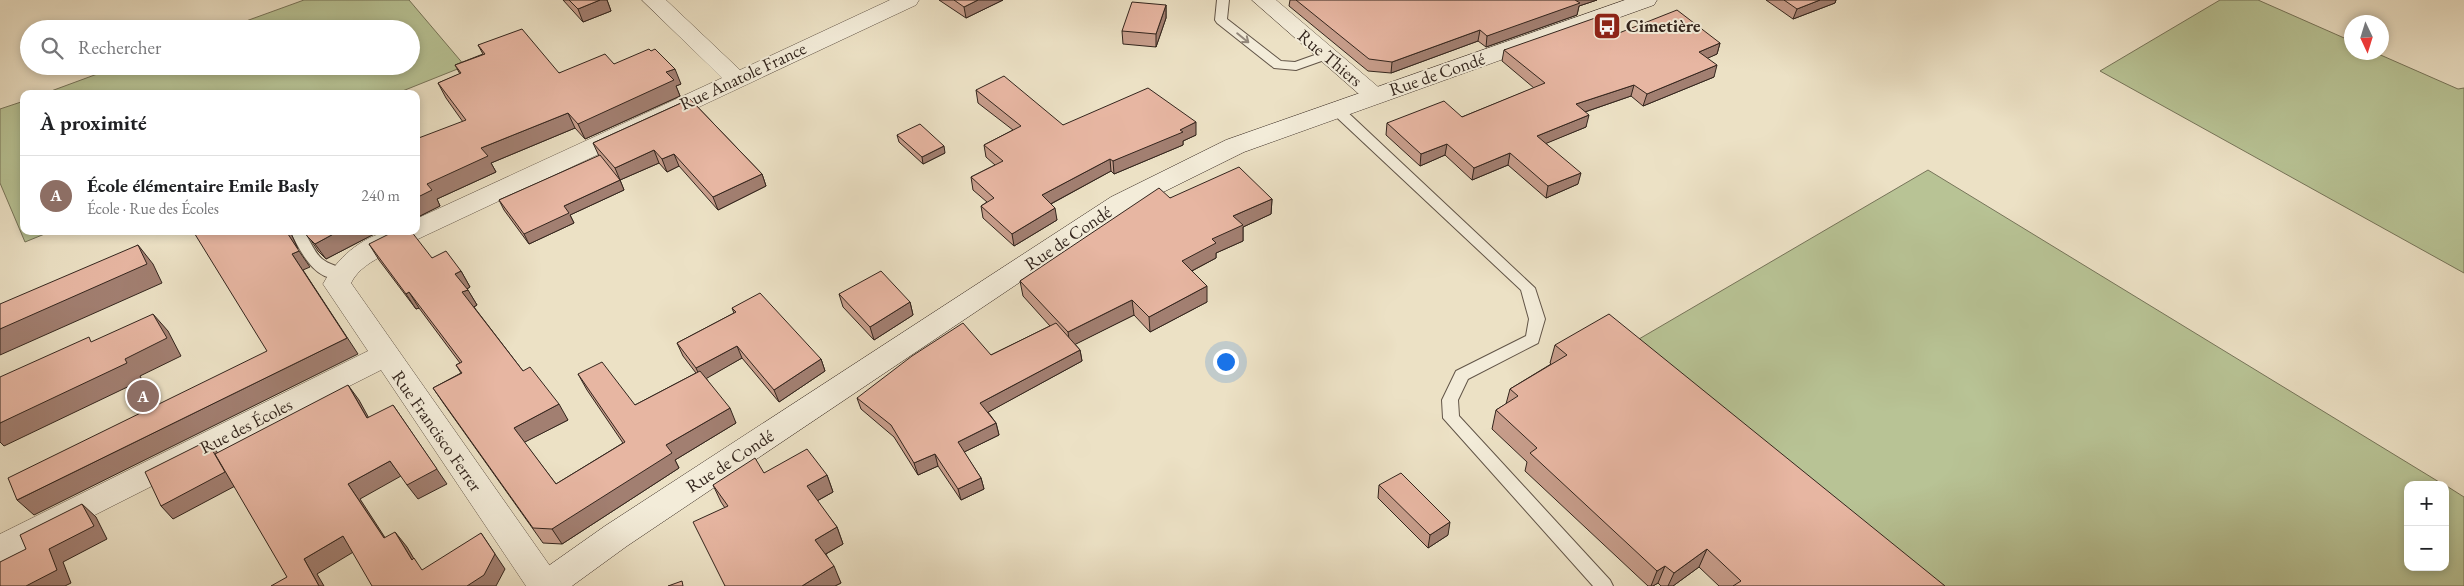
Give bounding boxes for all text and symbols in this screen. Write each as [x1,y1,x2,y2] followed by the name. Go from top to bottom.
[1592,11,1622,41] bus stop icon: Cimetière
[1626,14,1701,37] place label: Cimetière
[2344,15,2389,60] north arrow
[20,20,420,75] search box
[1293,24,1368,91] street label: Rue Thiers
[1236,32,1249,43] one-way arrow
[38,34,66,62] icon: search
[78,35,161,60] text: Rechercher
[676,36,810,115] street label: Rue Anatole France
[1386,46,1488,101] street label: Rue de Condé
[40,109,147,136] text: À proximité
[87,173,319,198] text: École élémentaire Emile Basly
[50,185,62,206] text: A
[361,185,400,206] text: 240 m
[87,198,219,219] text: École · Rue des Écoles
[1020,200,1116,275] street label: Rue de Condé
[1213,349,1239,375] your location
[387,366,488,496] street label: Rue Francisco Ferrer
[127,377,159,415] pin: A
[196,392,296,459] street label: Rue des Écoles
[682,424,778,497] street label: Rue de Condé
[2404,481,2449,571] map controls
[2404,481,2449,526] button: +
[2404,526,2449,571] button: −

